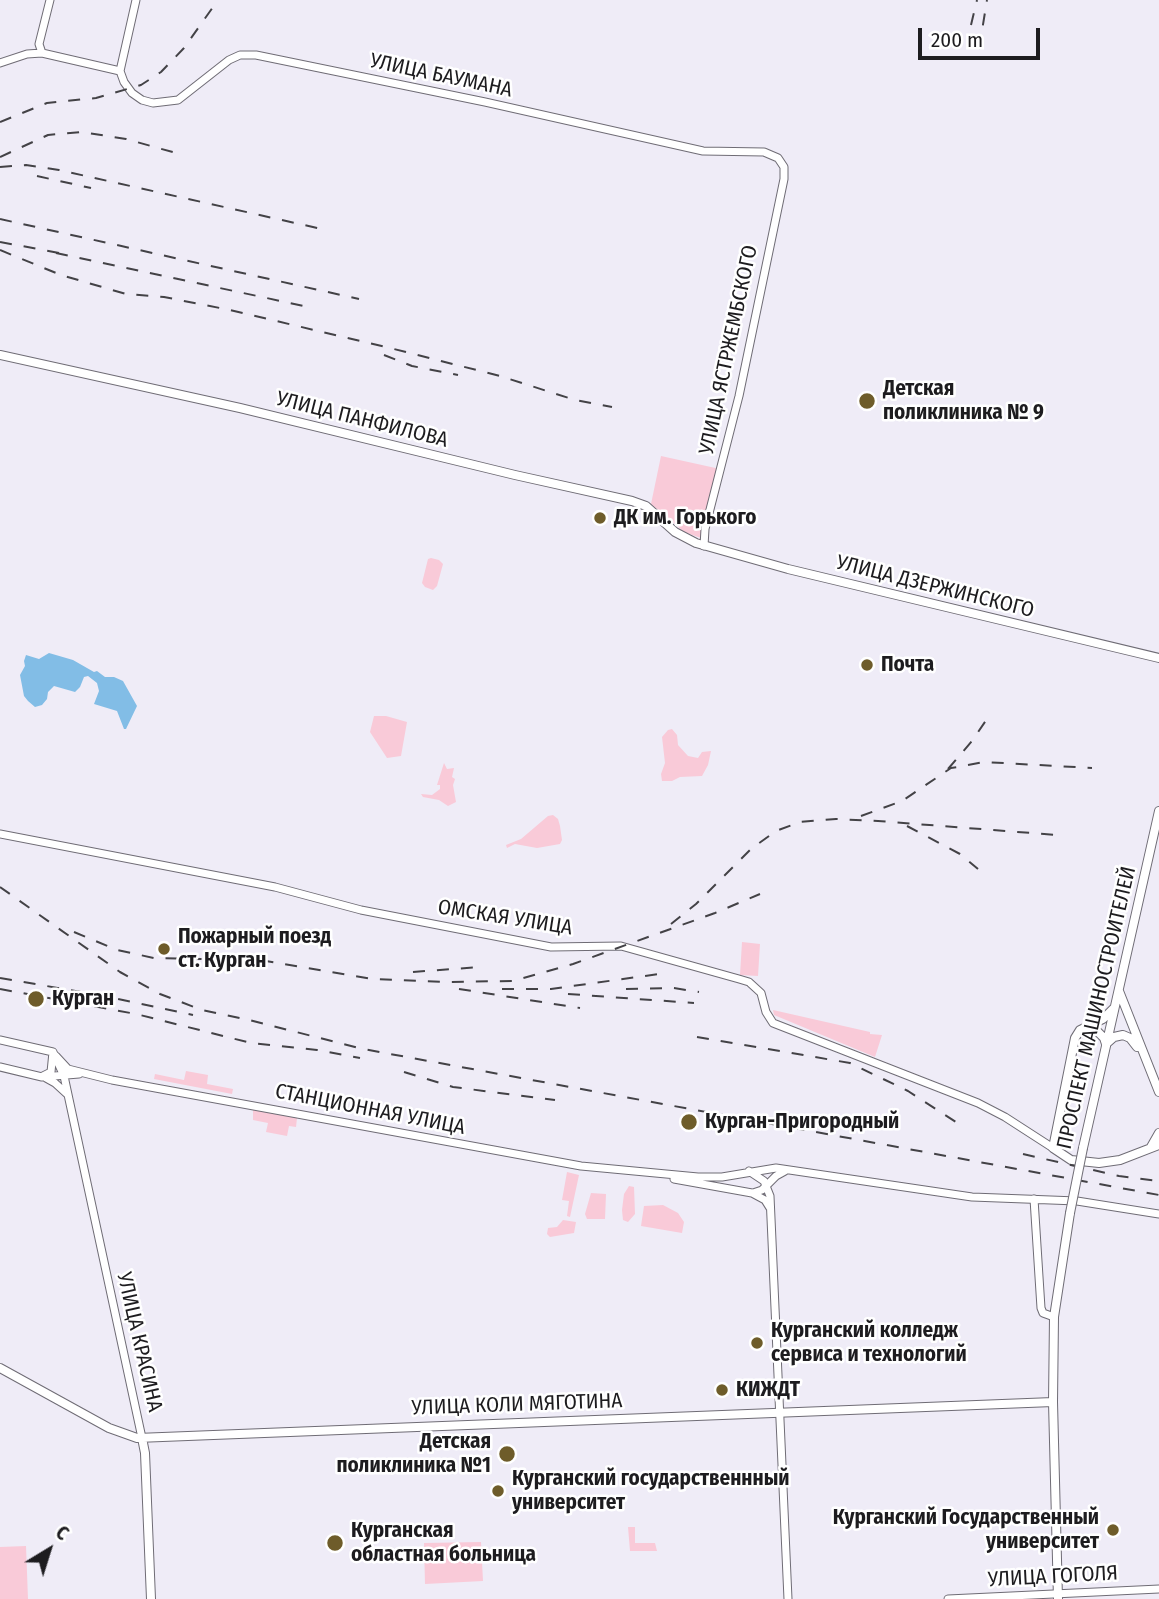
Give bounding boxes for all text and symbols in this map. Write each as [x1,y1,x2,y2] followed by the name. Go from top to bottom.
[921,14,1044,58] scale bar
[931,27,983,53] text: 200 m
[368,49,514,103] street label: УЛИЦА БАУМАНА
[695,243,763,457] street label: УЛИЦА ЯСТРЖЕМБСКОГО
[883,376,1044,426] place label: Детская поликлиника № 9
[274,386,450,454] street label: УЛИЦА ПАНФИЛОВА
[857,391,877,411] marker: Детская поликлиника № 9
[614,505,756,531] place label: ДК им. Горького
[592,510,608,526] marker: ДК им. Горького
[834,550,1036,624] street label: УЛИЦА ДЗЕРЖИНСКОГО
[881,652,934,678] place label: Почта
[859,657,875,673] marker: Почта
[1052,864,1142,1152] street label: ПРОСПЕКТ МАШИНОСТРОИТЕЛЕЙ
[436,895,574,941] street label: ОМСКАЯ УЛИЦА
[178,924,331,974] place label: Пожарный поезд ст. Курган
[156,941,172,957] marker: Пожарный поезд ст. Курган
[52,986,114,1012] place label: Курган
[26,989,46,1009] marker: Курган
[273,1079,467,1141] street label: СТАНЦИОННАЯ УЛИЦА
[705,1109,899,1135] place label: Курган-Пригородный
[679,1112,699,1132] marker: Курган-Пригородный
[111,1270,167,1414] street label: УЛИЦА КРАСИНА
[771,1318,967,1368] place label: Курганский колледж сервиса и технологий
[749,1335,765,1351] marker: Курганский колледж сервиса и технологий
[736,1377,800,1403] place label: КИЖДТ
[714,1382,730,1398] marker: КИЖДТ
[411,1389,623,1421] street label: УЛИЦА КОЛИ МЯГОТИНА
[337,1429,491,1479] place label: Детская поликлиника №1
[497,1444,517,1464] marker: Детская поликлиника №1
[512,1466,790,1516] place label: Курганский государственнный университет
[490,1483,506,1499] marker: Курганский государственнный университет
[833,1505,1099,1555] place label: Курганский Государственный университет
[14,1515,84,1585] north arrow
[351,1518,536,1568] place label: Курганская областная больница
[51,1521,73,1545] text: С
[1105,1522,1121,1538] marker: Курганский Государственный университет
[325,1533,345,1553] marker: Курганская областная больница
[987,1561,1119,1593] street label: УЛИЦА ГОГОЛЯ

